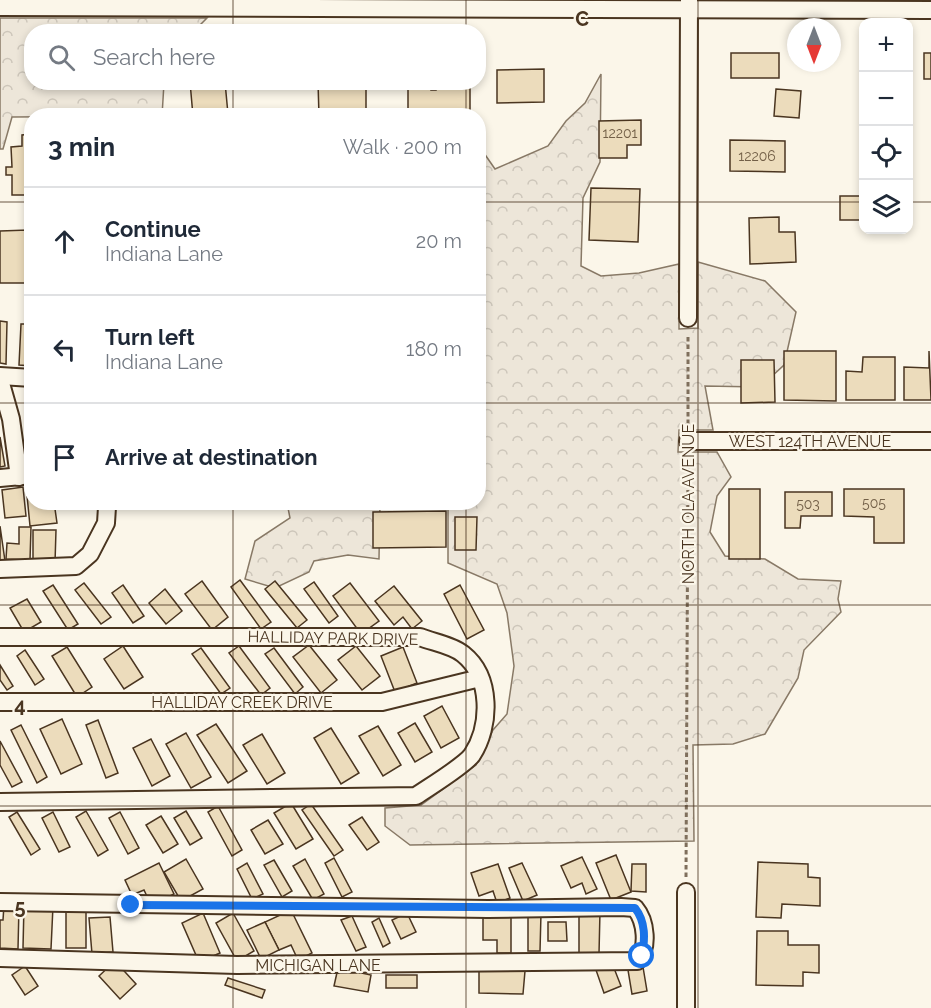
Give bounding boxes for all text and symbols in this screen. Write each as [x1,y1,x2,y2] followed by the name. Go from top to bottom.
[575,7,589,31] text: C
[787,18,841,72] north arrow
[859,18,913,234] map controls
[859,18,913,72] button: +
[24,24,486,90] search box
[45,41,78,74] icon: search
[93,44,215,70] text: Search here
[859,72,913,126] button: −
[602,125,638,141] house number: 12201
[859,126,913,180] button: locate
[48,132,115,162] text: 3 min
[343,135,462,159] text: Walk · 200 m
[738,148,776,164] house number: 12206
[859,180,913,234] button: layers
[105,216,201,242] text: Continue
[48,225,81,258] icon: ahead
[416,229,462,253] text: 20 m
[105,242,223,266] text: Indiana Lane
[105,324,195,350] text: Turn left
[48,333,81,366] icon: left
[406,337,462,361] text: 180 m
[105,350,223,374] text: Indiana Lane
[679,424,698,584] street label: NORTH OLA AVENUE
[729,432,891,451] street label: WEST 124TH AVENUE
[48,441,81,474] icon: arrive
[105,444,318,470] text: Arrive at destination
[862,495,886,511] house number: 505
[796,496,820,512] house number: 503
[247,627,419,649] street label: HALLIDAY PARK DRIVE
[14,693,26,717] text: 4
[151,693,333,712] street label: HALLIDAY CREEK DRIVE
[117,891,143,917] route end
[14,895,26,919] text: 5
[628,942,654,968] route start
[255,956,381,975] street label: MICHIGAN LANE

